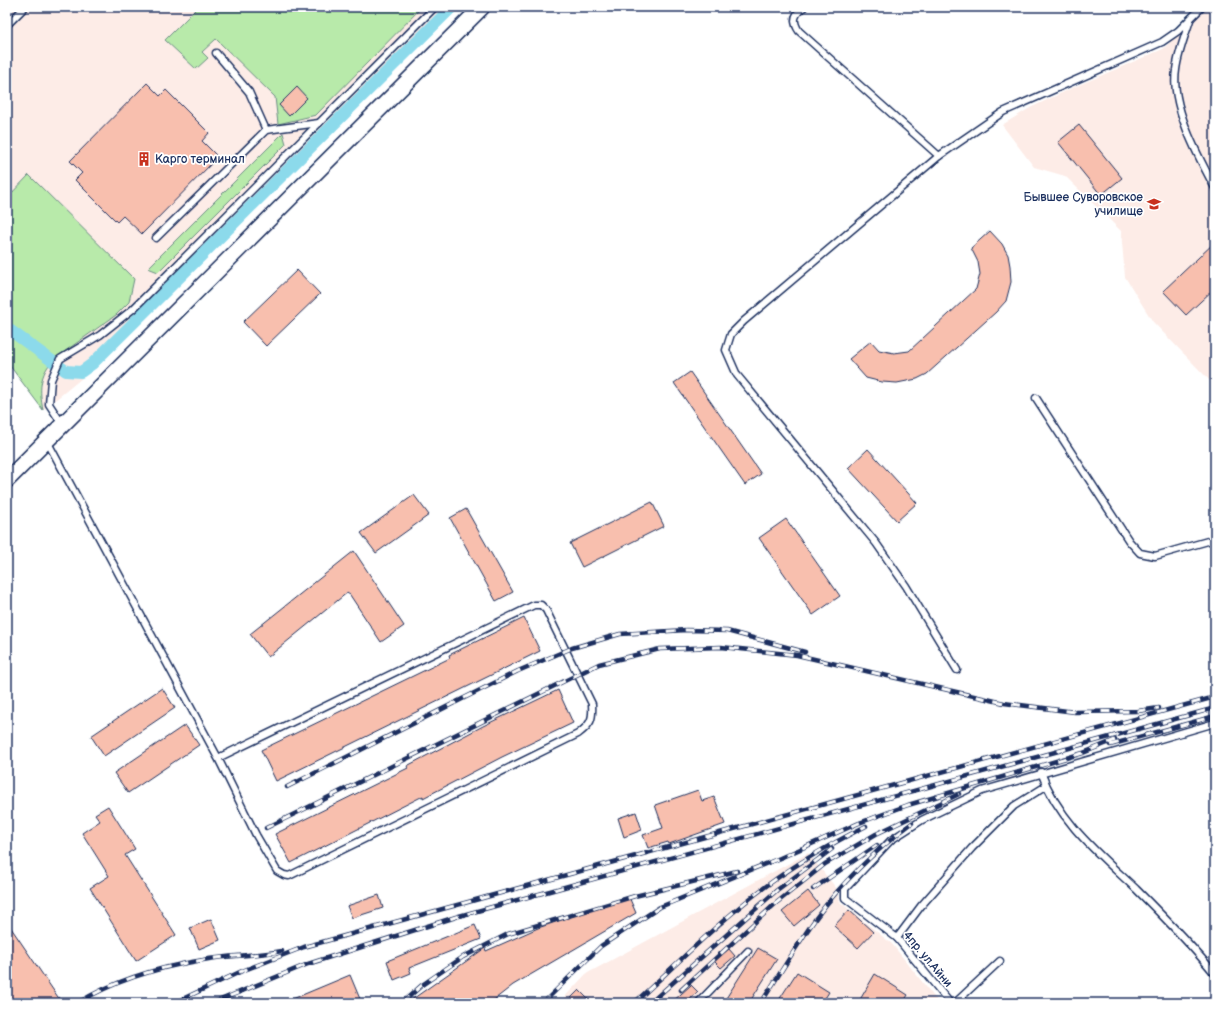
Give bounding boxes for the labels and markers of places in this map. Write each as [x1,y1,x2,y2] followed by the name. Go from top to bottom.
[136,151,152,167] building icon: Карго терминал
[155,152,245,167] place label: Карго терминал
[1023,190,1143,219] place label: Бывшее Суворовское училище
[1146,196,1162,212] school or university icon: Бывшее Суворовское училище

